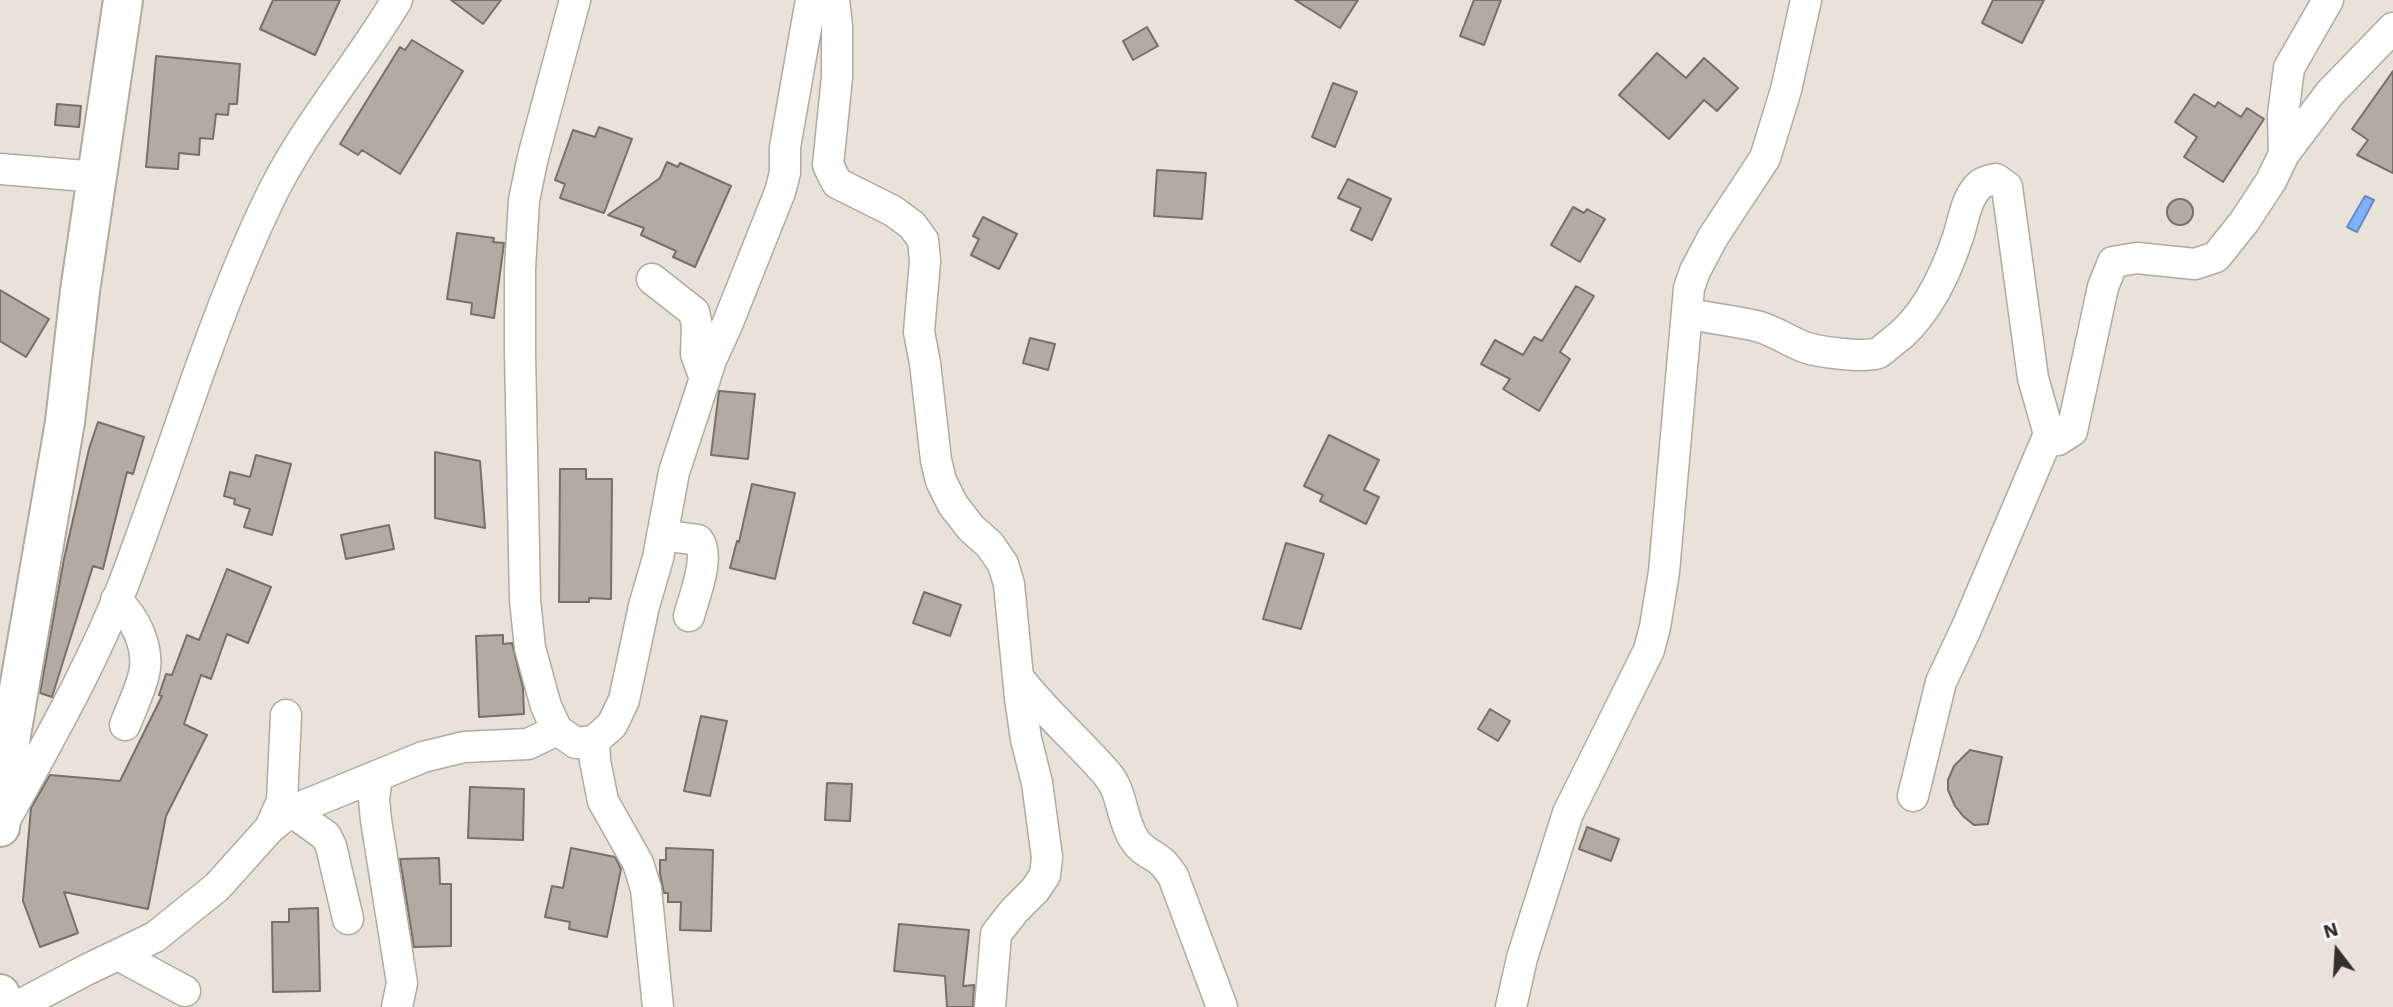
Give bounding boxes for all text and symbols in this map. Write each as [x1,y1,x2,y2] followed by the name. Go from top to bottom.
[2302,916,2372,986] north arrow
[2321,917,2341,943] text: N

